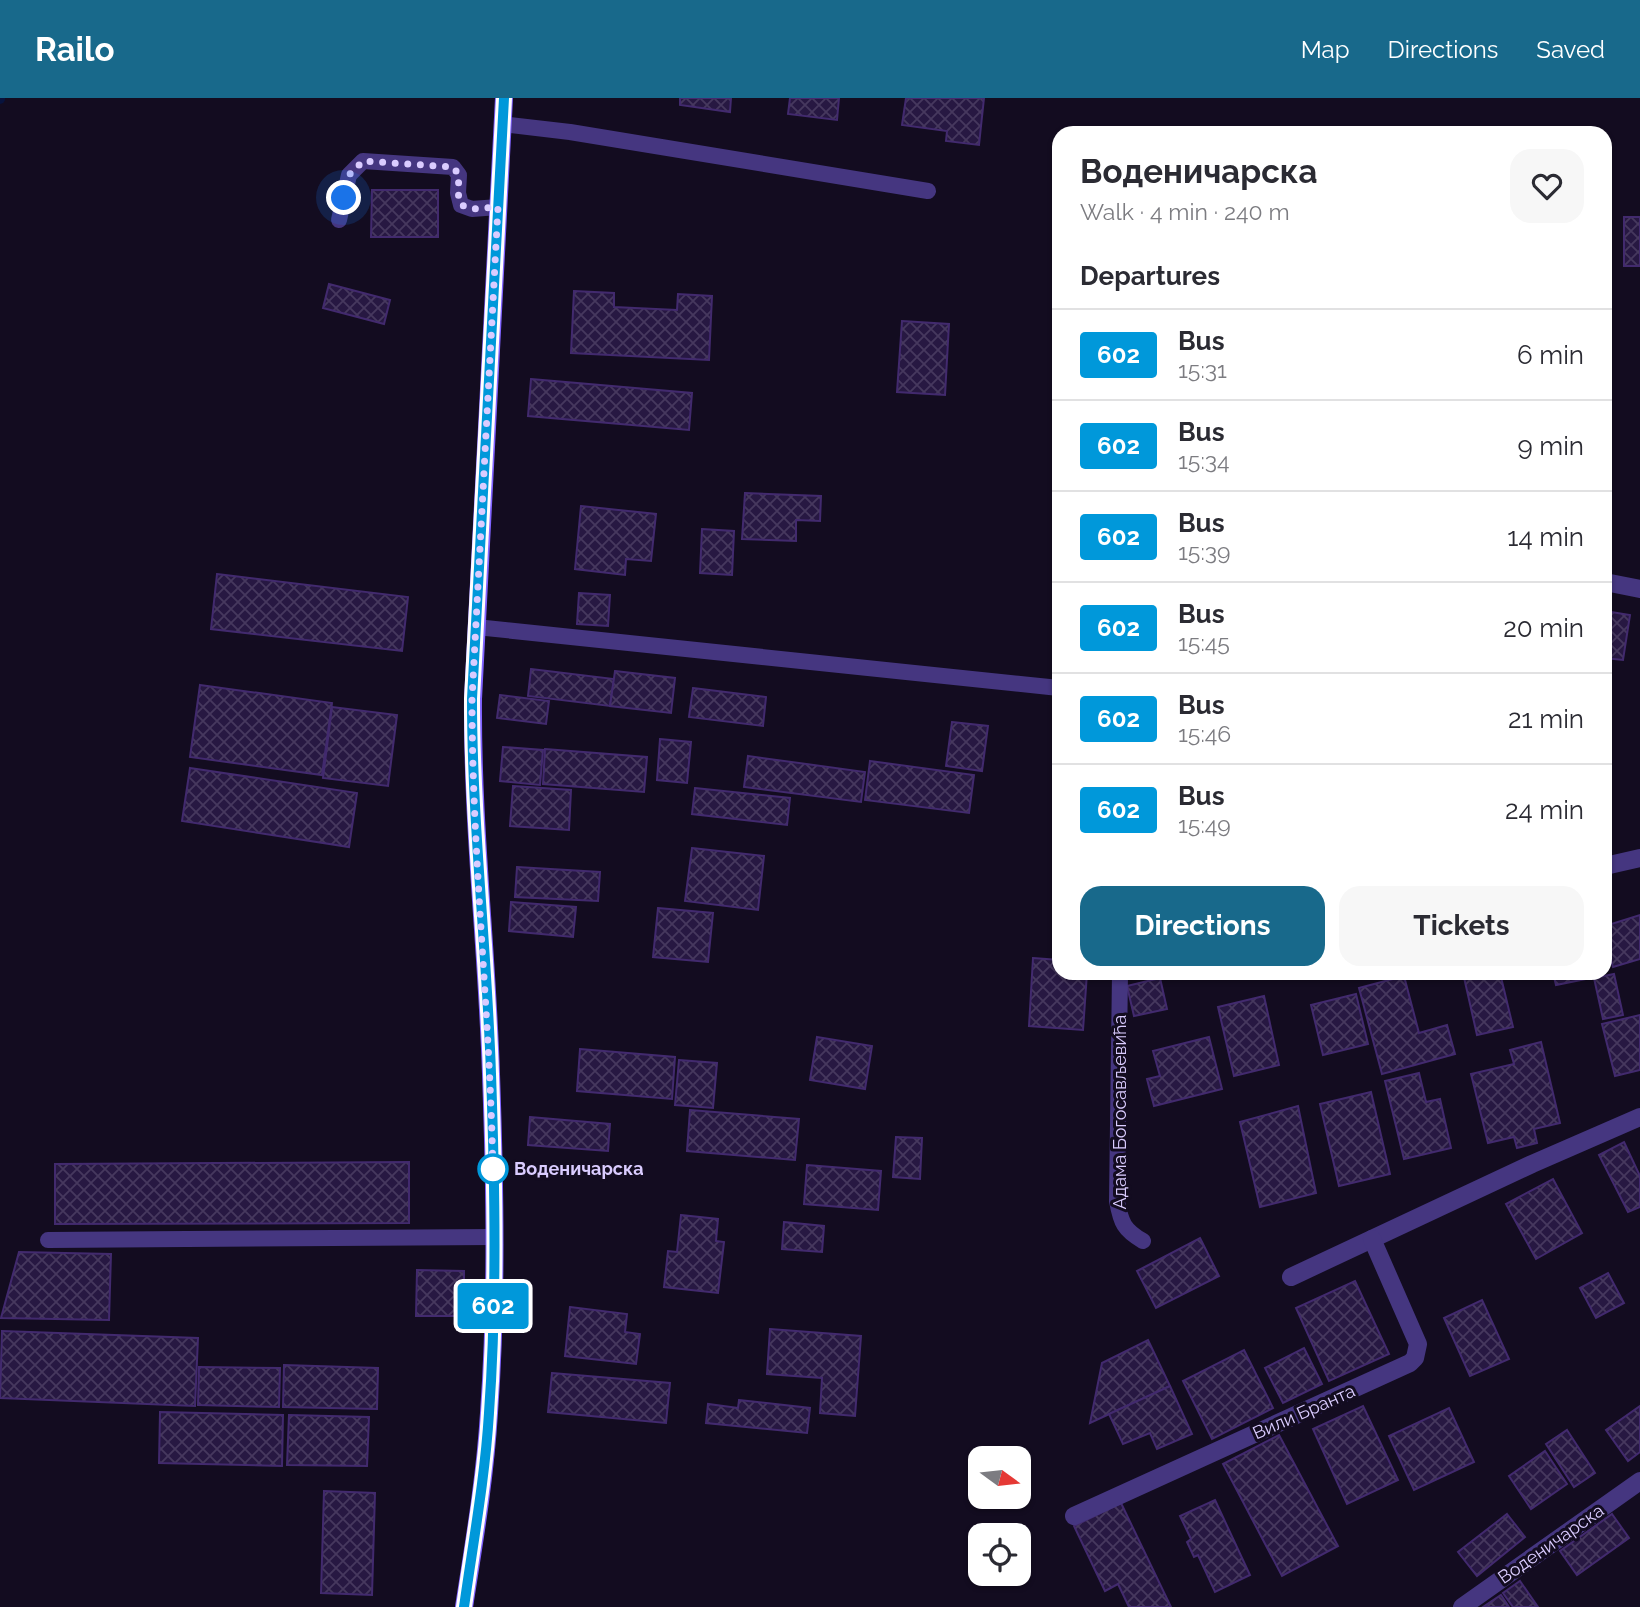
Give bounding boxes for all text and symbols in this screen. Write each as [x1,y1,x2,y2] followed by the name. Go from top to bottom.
[35,30,114,69] text: Railo
[1301,35,1350,64] text: Map
[1388,35,1498,64] text: Directions
[1536,35,1605,64] text: Saved
[1510,149,1584,223] button: heart
[1080,152,1317,191] text: Воденичарска
[326,180,361,215] your location
[1080,198,1290,225] text: Walk · 4 min · 240 m
[1080,261,1220,291] text: Departures
[1178,326,1225,356] text: Bus
[1097,340,1140,369] text: 602
[1517,340,1584,370] text: 6 min
[1178,356,1227,383] text: 15:31
[1178,417,1225,447] text: Bus
[1097,431,1140,460] text: 602
[1517,431,1584,461] text: 9 min
[1178,447,1230,474] text: 15:34
[1178,508,1225,538] text: Bus
[1097,522,1140,551] text: 602
[1507,522,1584,552] text: 14 min
[1178,538,1230,565] text: 15:39
[1178,599,1225,629] text: Bus
[1097,613,1140,642] text: 602
[1503,613,1584,643] text: 20 min
[1178,629,1230,656] text: 15:45
[1178,690,1225,720] text: Bus
[1097,704,1140,733] text: 602
[1508,704,1584,734] text: 21 min
[1178,720,1231,747] text: 15:46
[1178,781,1225,811] text: Bus
[1097,795,1140,824] text: 602
[1505,795,1584,825] text: 24 min
[1178,811,1231,838] text: 15:49
[1080,886,1325,966] button: Directions
[1339,886,1584,966] button: Tickets
[1109,1015,1130,1209] street label: Адама Богосављевића
[478,1154,508,1184] marker: Воденичарска
[514,1158,643,1179] place label: Воденичарска
[453,1283,533,1329] line badge: 602
[472,1291,514,1320] text: 602
[1249,1380,1358,1443] street label: Вили Бранта
[968,1446,1031,1508] north arrow
[968,1446,1031,1586] map controls
[1494,1499,1608,1588] street label: Воденичарска
[968,1523,1031,1586] button: locate

